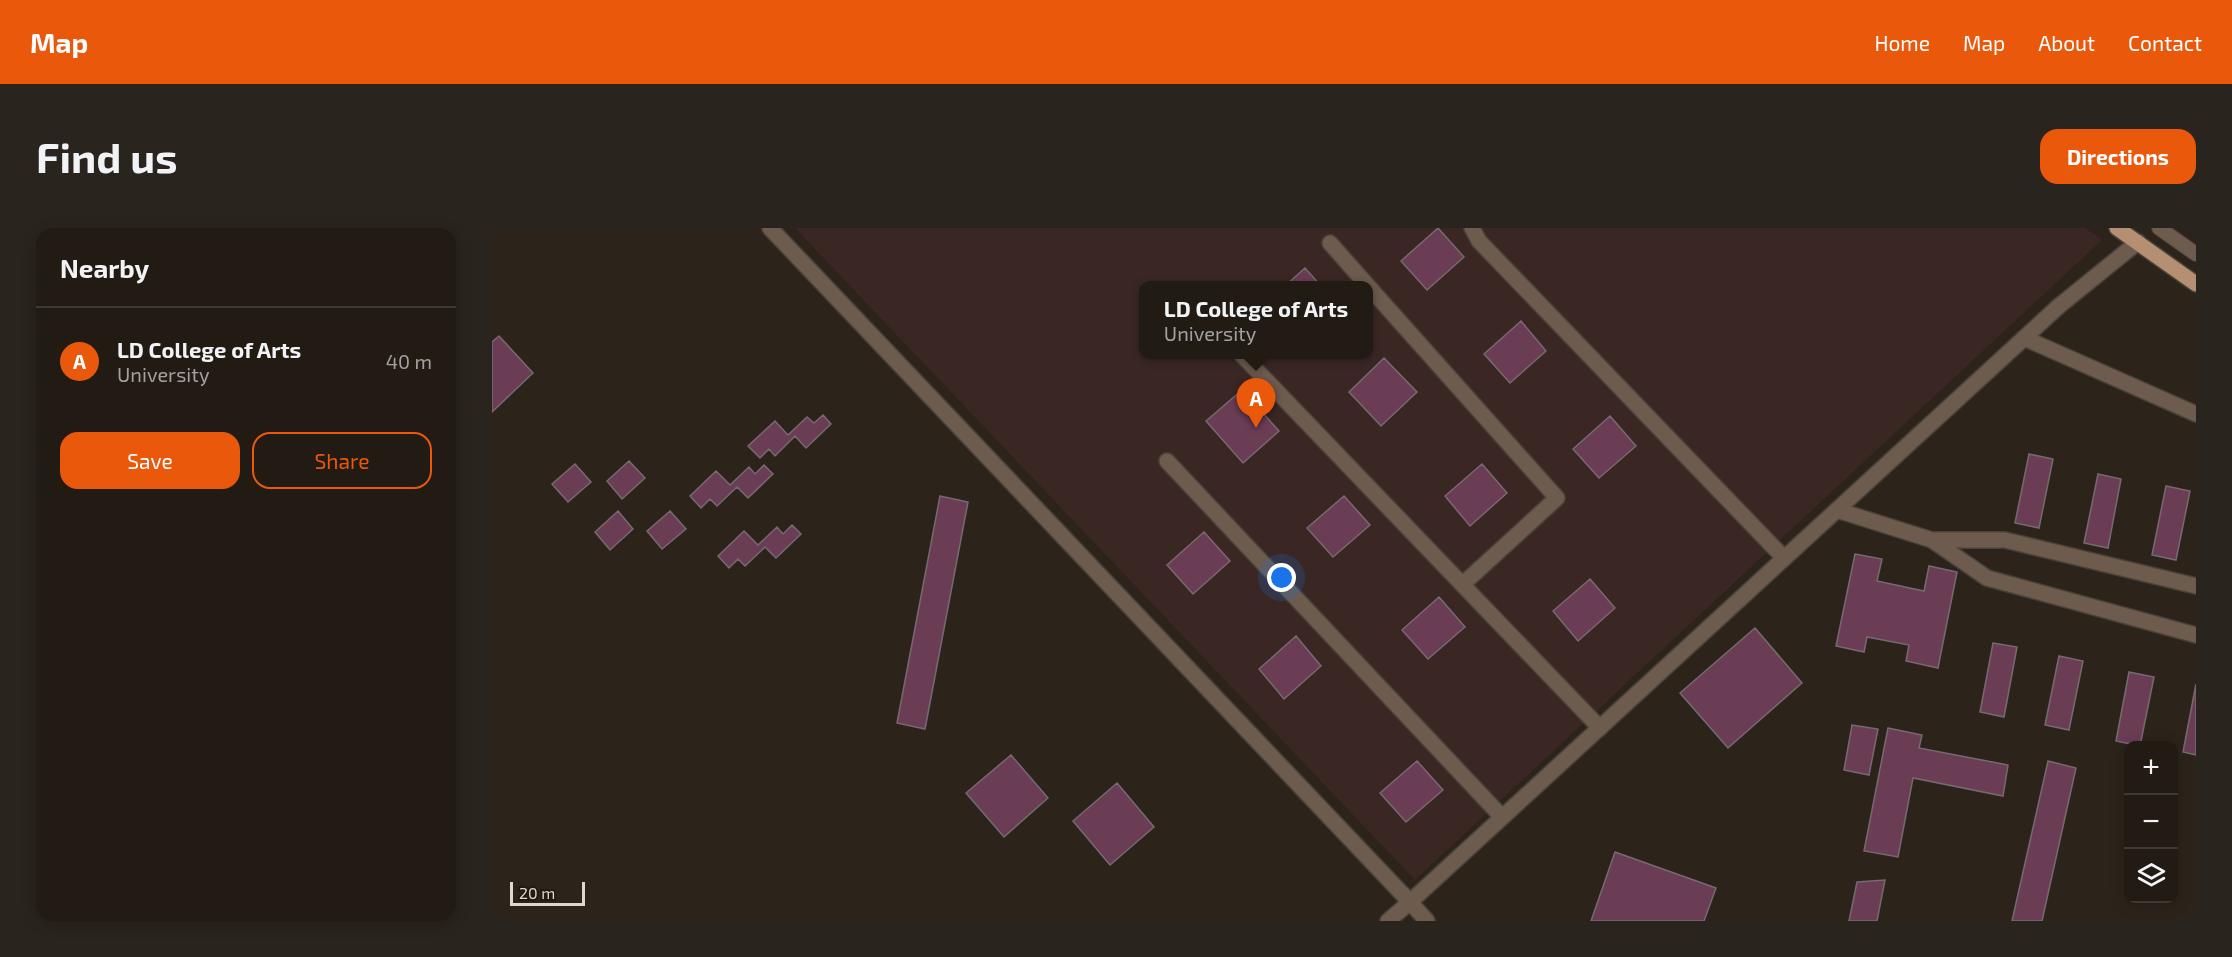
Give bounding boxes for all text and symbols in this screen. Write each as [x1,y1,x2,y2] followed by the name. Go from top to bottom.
[30,25,88,59] text: Map
[1874,30,1930,55] text: Home
[1963,30,2005,55] text: Map
[2038,30,2095,55] text: About
[2128,30,2202,55] text: Contact
[2040,129,2196,184] button: Directions
[36,131,178,181] text: Find us
[60,252,149,283] text: Nearby
[1139,281,1373,359] popup
[1164,295,1348,321] text: LD College of Arts
[1164,321,1256,345] text: University
[117,336,301,362] text: LD College of Arts
[73,349,86,373] text: A
[386,349,432,373] text: 40 m
[117,362,209,386] text: University
[1236,378,1275,428] pin: A
[60,432,240,489] button: Save
[252,432,432,489] button: Share
[1267,563,1296,592] your location
[2124,741,2178,903] map controls
[2124,741,2178,795] button: +
[2124,795,2178,849] button: −
[2124,849,2178,903] button: layers
[510,879,585,906] scale bar
[519,883,555,902] text: 20 m

